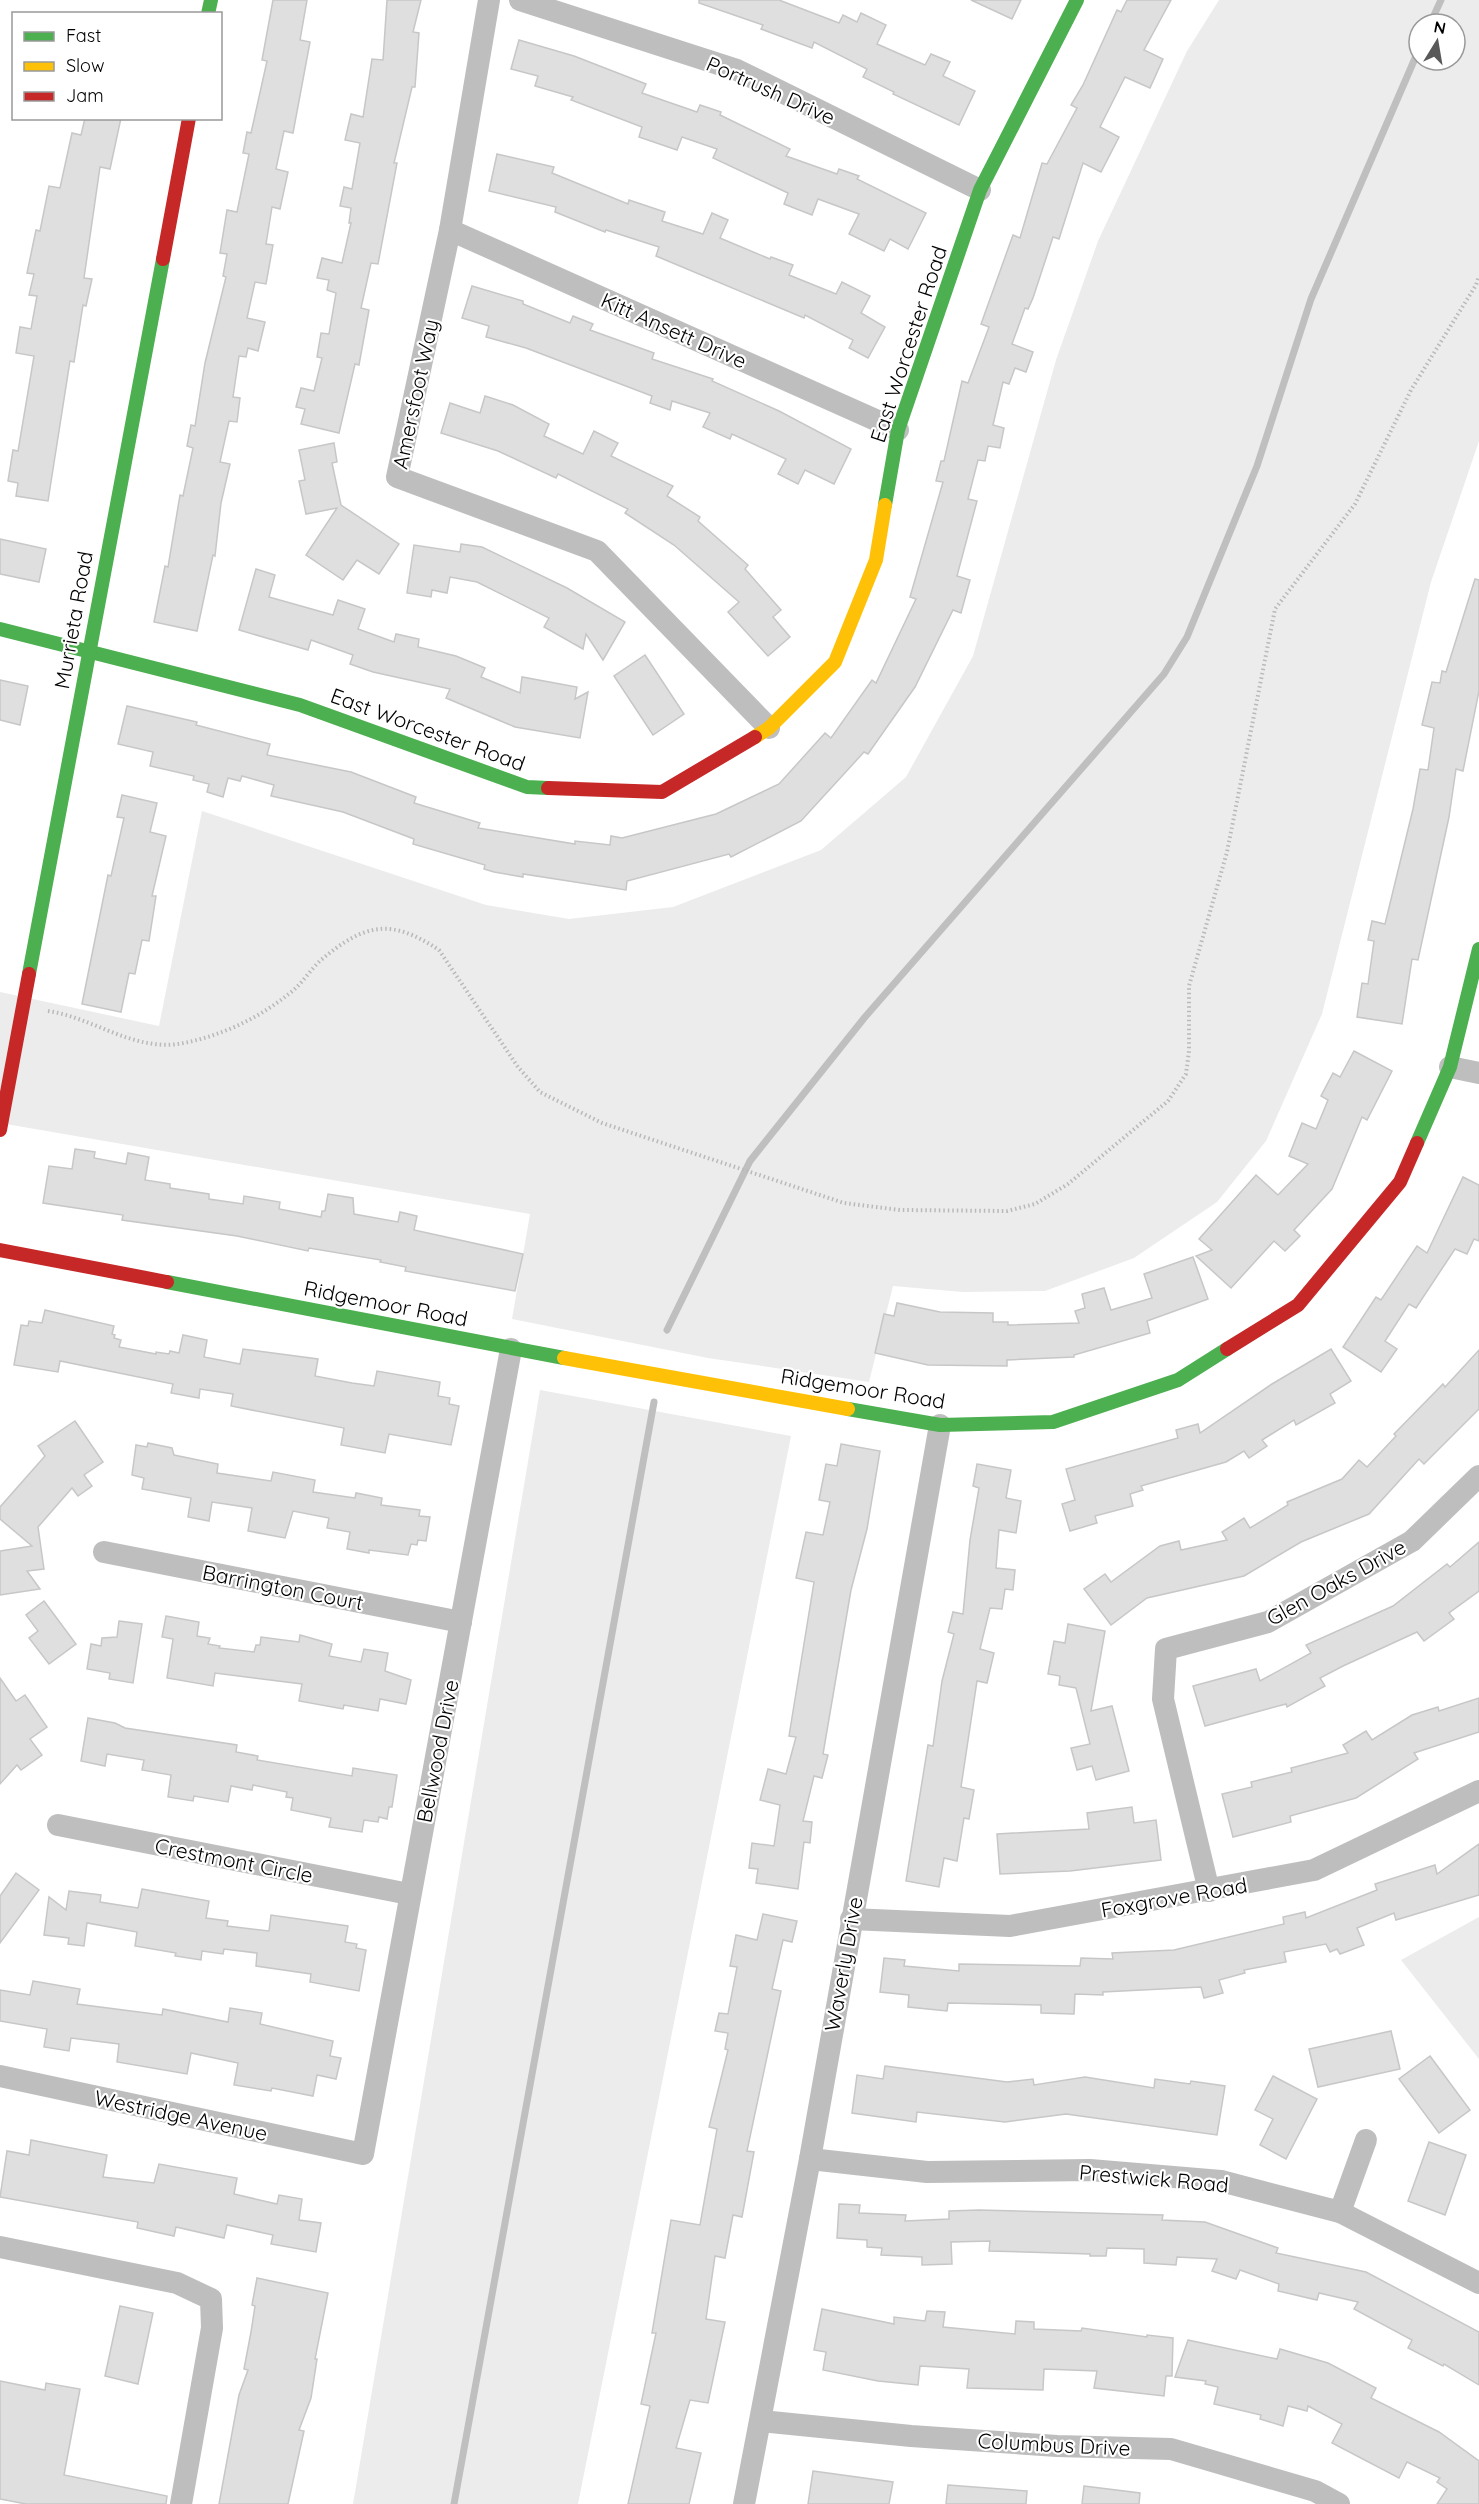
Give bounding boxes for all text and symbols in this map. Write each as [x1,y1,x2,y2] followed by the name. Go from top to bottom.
[12,12,222,120] legend
[1407,12,1467,72] north arrow
[1432,16,1448,38] text: N
[66,24,101,47] text: Fast
[703,50,839,130] street label: Portrush Drive
[66,54,104,77] text: Slow
[66,84,104,107] text: Jam
[864,242,952,446] street label: East Worcester Road
[597,286,751,374] street label: Kitt Ansett Drive
[386,317,444,471] street label: Amersfoot Way
[48,549,98,691] street label: Murrieta Road
[327,682,529,776] street label: East Worcester Road
[302,1274,470,1332] street label: Ridgemoor Road
[779,1362,947,1414] street label: Ridgemoor Road
[1262,1533,1410,1631] street label: Glen Oaks Drive
[200,1559,366,1615] street label: Barrington Court
[410,1677,464,1825] street label: Bellwood Drive
[153,1832,315,1888] street label: Crestmont Circle
[1099,1871,1249,1923] street label: Foxgrove Road
[818,1895,868,2033] street label: Waverly Drive
[92,2084,270,2146] street label: Westridge Avenue
[1078,2159,1230,2197] street label: Prestwick Road
[977,2427,1131,2461] street label: Columbus Drive

